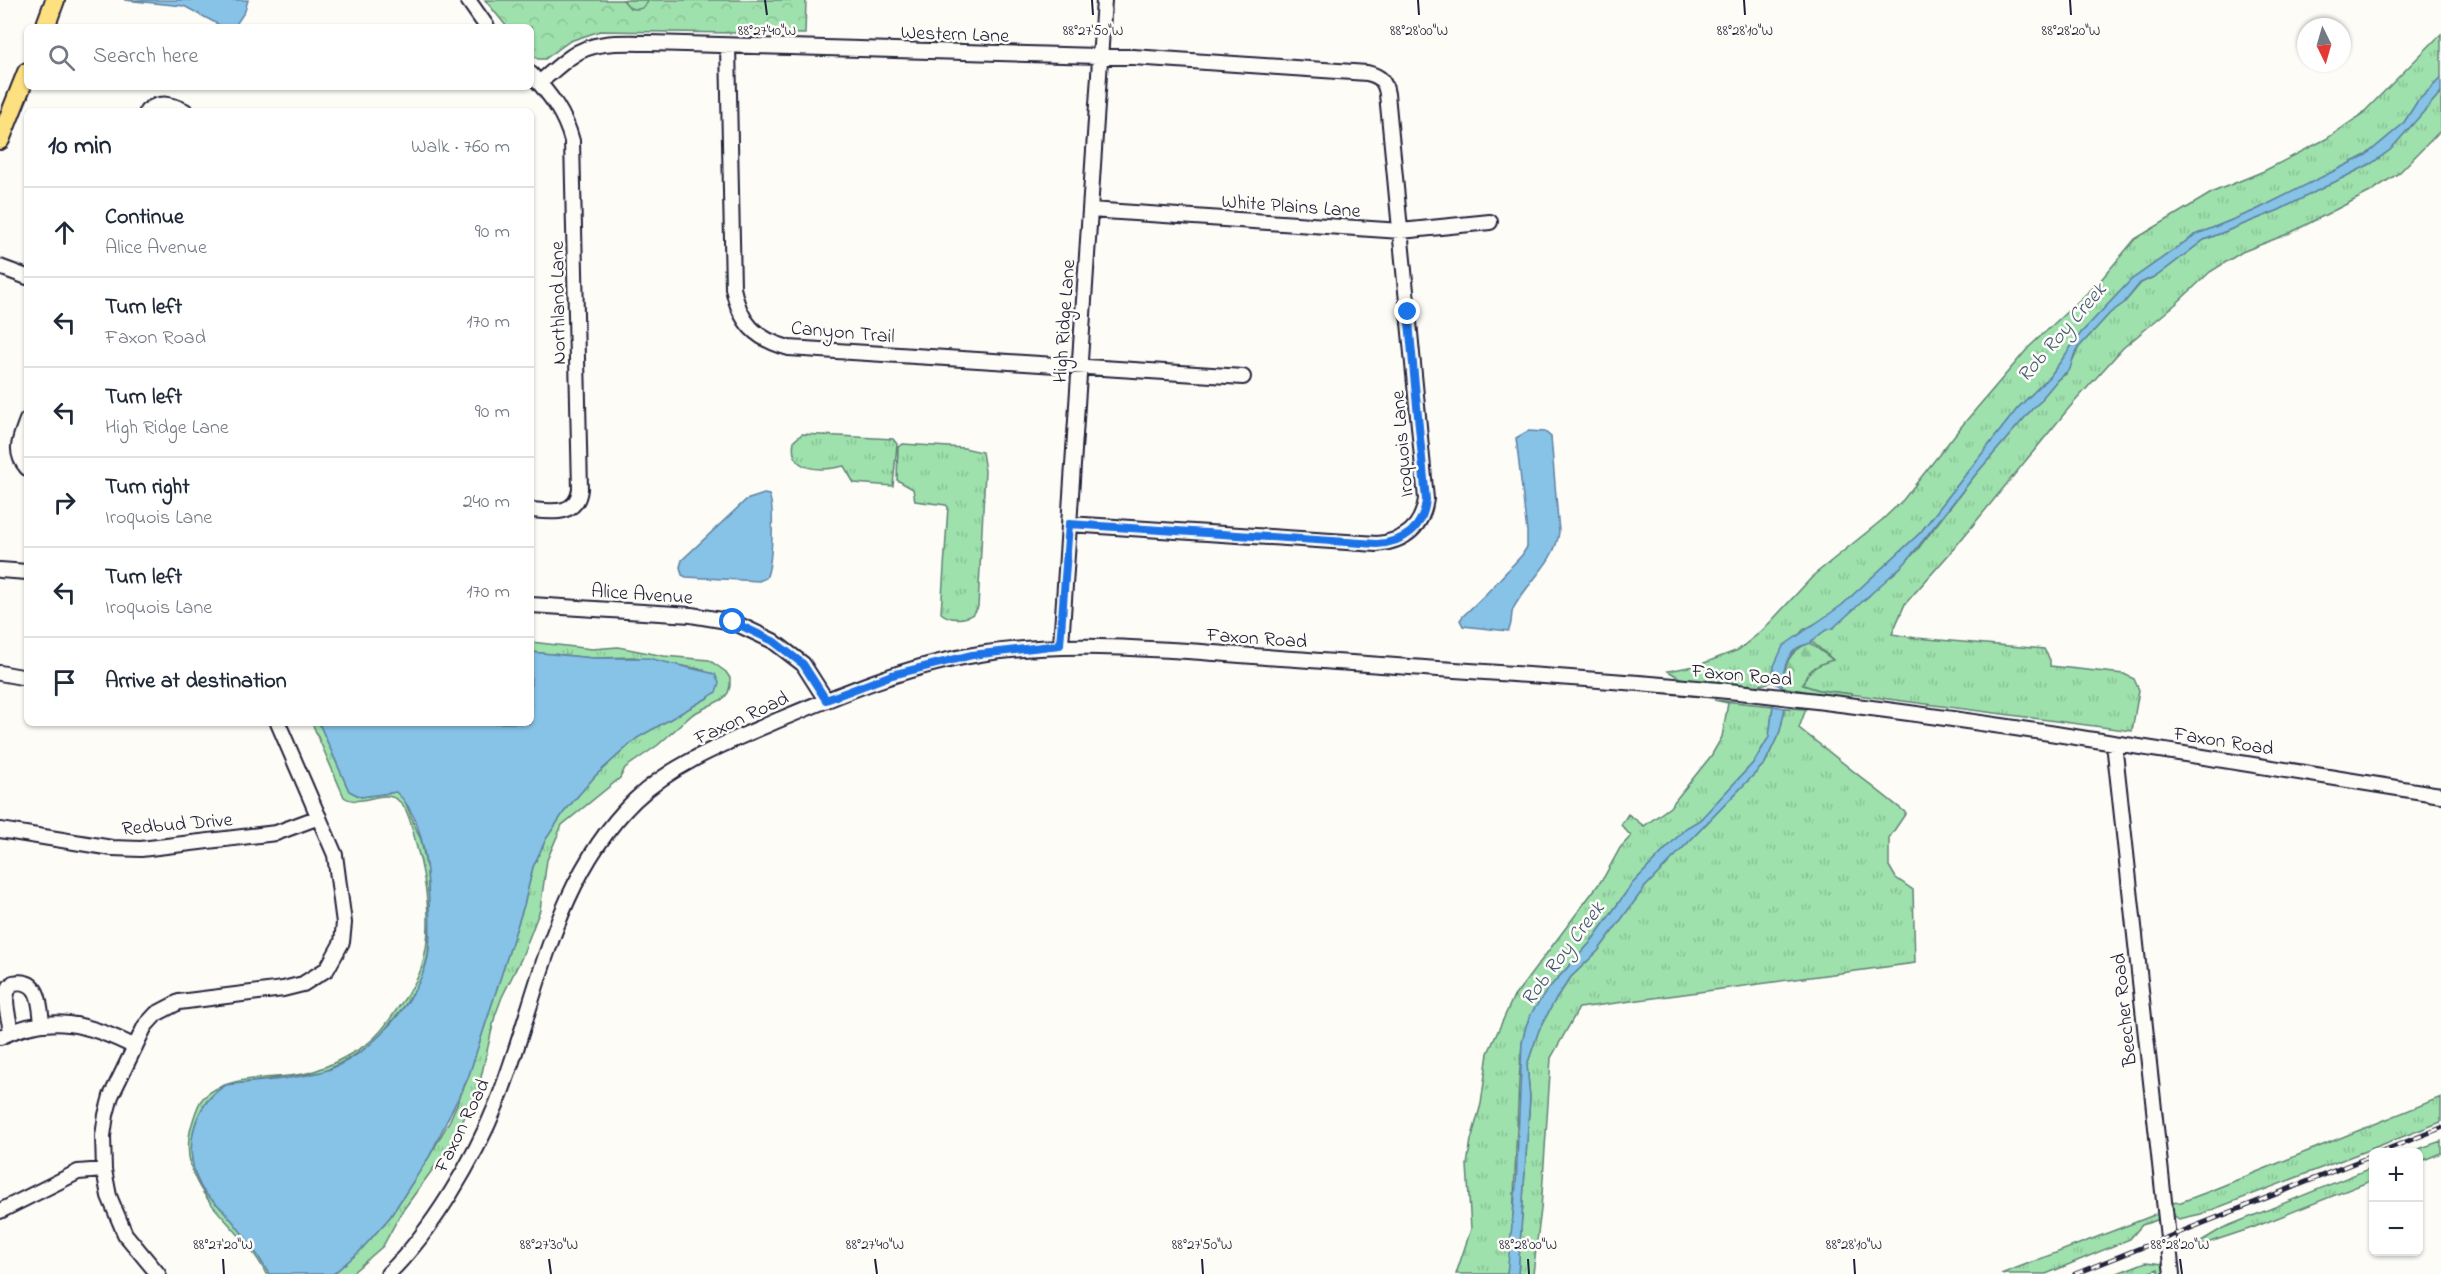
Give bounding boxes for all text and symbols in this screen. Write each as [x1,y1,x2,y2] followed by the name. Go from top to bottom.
[2297,18,2351,72] north arrow
[900,19,1010,52] street label: Western Lane
[738,20,796,42] text: 88°27'40"W
[1063,20,1123,42] text: 88°27'50"W
[1390,20,1448,42] text: 88°28'00"W
[1717,20,1773,42] text: 88°28'10"W
[2042,20,2101,42] text: 88°28'20"W
[24,24,534,90] search box
[45,41,78,74] icon: search
[93,41,198,73] text: Search here
[48,128,112,166] text: 10 min
[411,133,510,162] text: Walk · 760 m
[1220,188,1361,227] street label: White Plains Lane
[105,202,184,234] text: Continue
[48,216,81,249] icon: ahead
[475,218,510,247] text: 90 m
[105,234,207,263] text: Alice Avenue
[544,241,575,365] street label: Northland Lane
[1047,258,1085,384] street label: High Ridge Lane
[2011,276,2115,390] water label: Rob Roy Creek
[105,292,182,324] text: Turn left
[1394,298,1420,324] route end
[48,306,81,339] icon: left
[466,308,510,337] text: 170 m
[790,315,896,352] street label: Canyon Trail
[105,324,206,353] text: Faxon Road
[105,382,182,414] text: Turn left
[1384,389,1423,498] street label: Iroquois Lane
[48,396,81,429] icon: left
[475,398,510,427] text: 90 m
[105,414,229,443] text: High Ridge Lane
[105,472,190,504] text: Turn right
[48,486,81,519] icon: right
[463,488,510,517] text: 240 m
[105,504,212,533] text: Iroquois Lane
[105,562,182,594] text: Turn left
[48,576,81,609] icon: left
[590,577,694,614] street label: Alice Avenue
[466,578,510,607] text: 170 m
[105,594,212,623] text: Iroquois Lane
[719,608,745,634] route start
[1204,621,1308,657] street label: Faxon Road
[1689,658,1793,695] street label: Faxon Road
[48,666,81,699] icon: arrive
[105,666,287,698] text: Arrive at destination
[689,685,794,754] street label: Faxon Road
[2171,720,2276,765] street label: Faxon Road
[121,806,234,845] street label: Redbud Drive
[1514,895,1613,1013] water label: Rob Roy Creek
[2105,952,2146,1069] street label: Beecher Road
[428,1074,498,1179] street label: Faxon Road
[2369,1148,2423,1256] map controls
[2369,1148,2423,1202] button: +
[2369,1202,2423,1256] button: −
[193,1234,253,1256] text: 88°27'20"W
[520,1234,578,1256] text: 88°27'30"W
[846,1234,904,1256] text: 88°27'40"W
[1172,1234,1232,1256] text: 88°27'50"W
[1499,1234,1557,1256] text: 88°28'00"W
[1826,1234,1882,1256] text: 88°28'10"W
[2151,1234,2210,1256] text: 88°28'20"W

